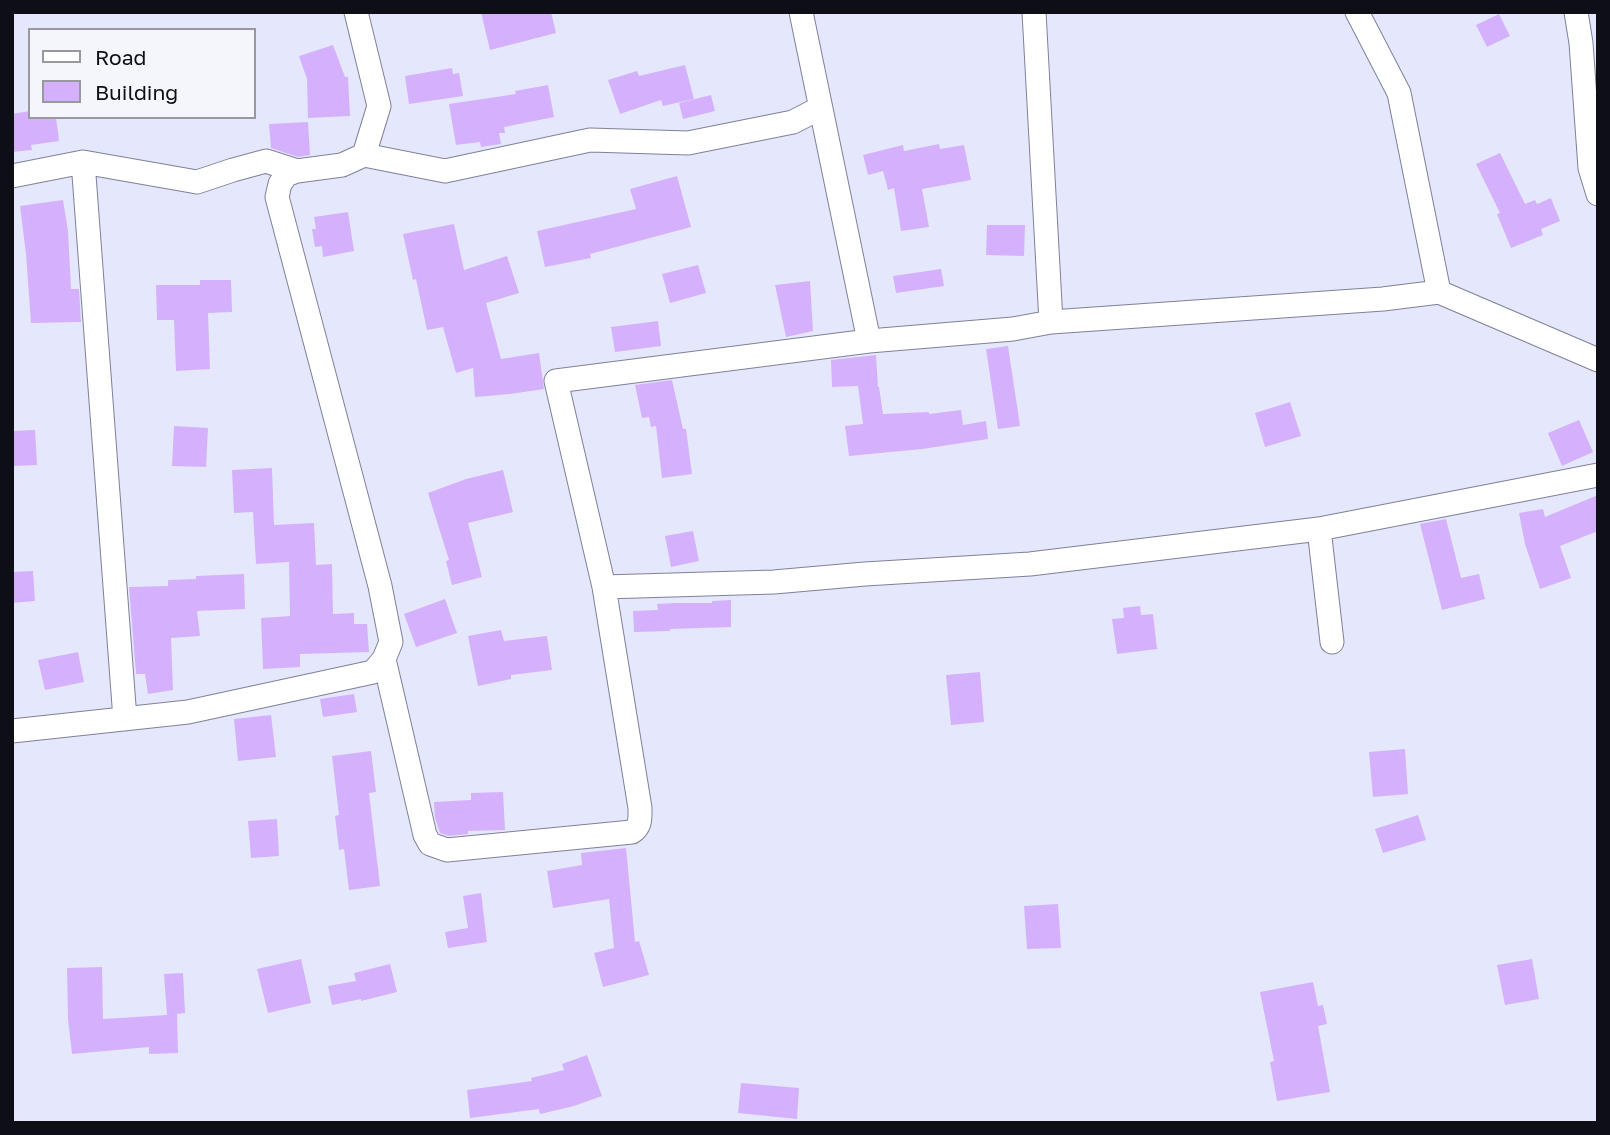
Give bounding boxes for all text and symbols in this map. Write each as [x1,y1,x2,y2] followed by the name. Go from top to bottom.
[28,28,256,119] legend
[95,44,146,70] text: Road
[95,79,178,105] text: Building

